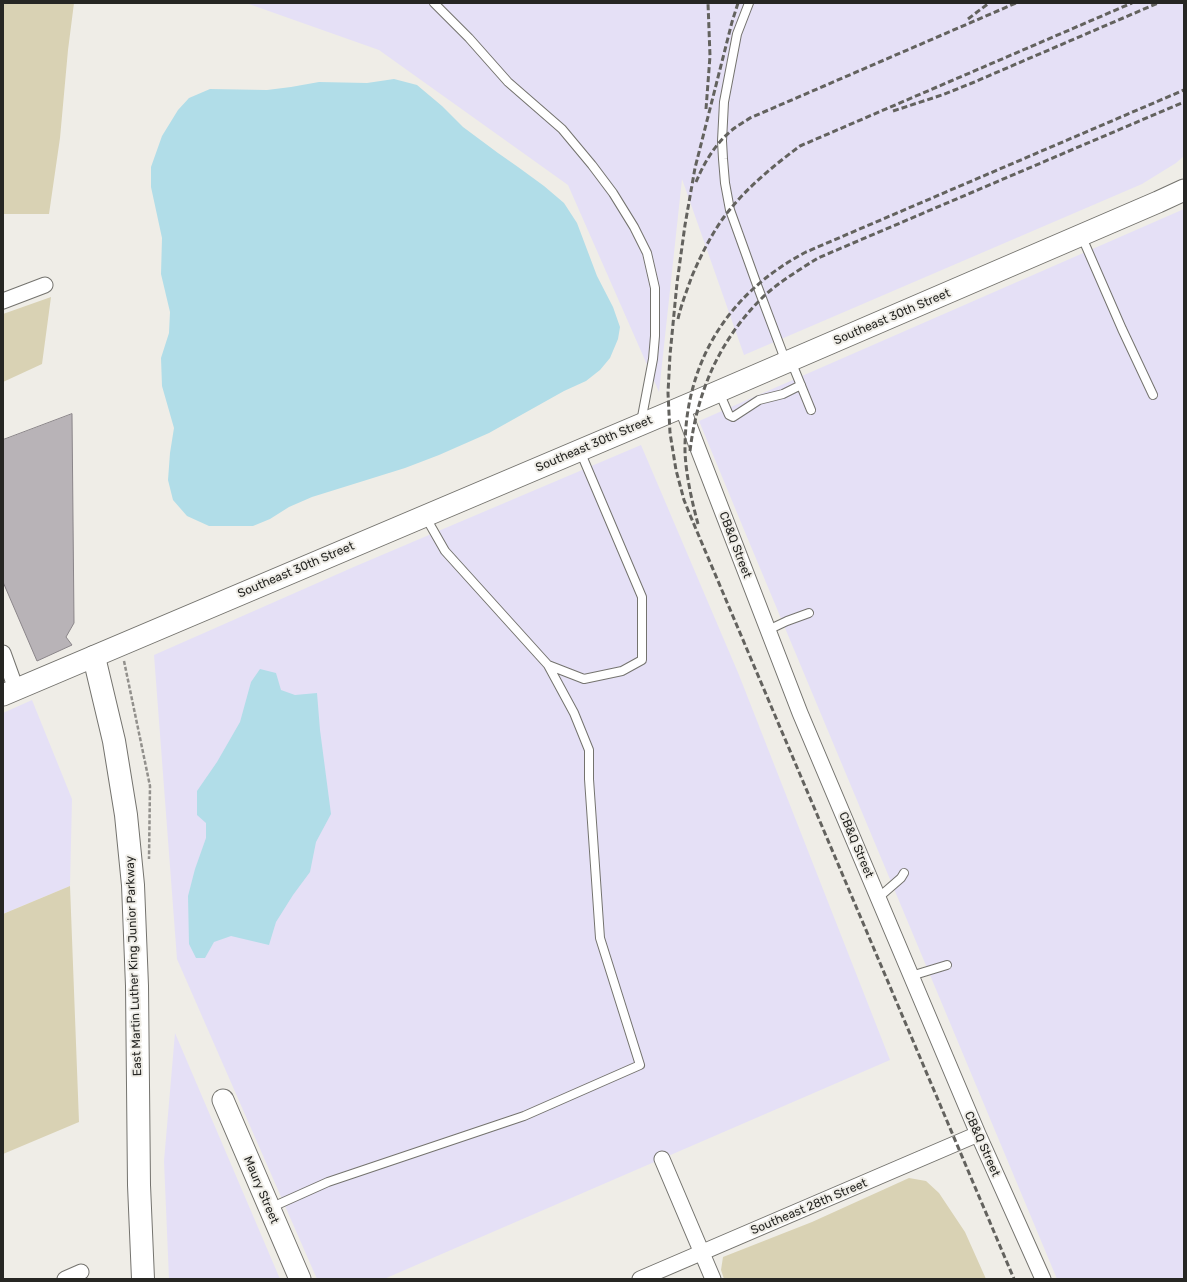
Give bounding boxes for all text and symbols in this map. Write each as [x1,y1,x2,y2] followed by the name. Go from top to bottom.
[832,286,952,348] street label: Southeast 30th Street
[534,413,654,475] street label: Southeast 30th Street
[716,510,754,580] street label: CB&Q Street
[236,539,356,601] street label: Southeast 30th Street
[836,810,876,880] street label: CB&Q Street
[123,856,145,1076] street label: East Martin Luther King Junior Parkway
[961,1109,1003,1179] street label: CB&Q Street
[240,1154,282,1226] street label: Maury Street
[749,1176,869,1238] street label: Southeast 28th Street

